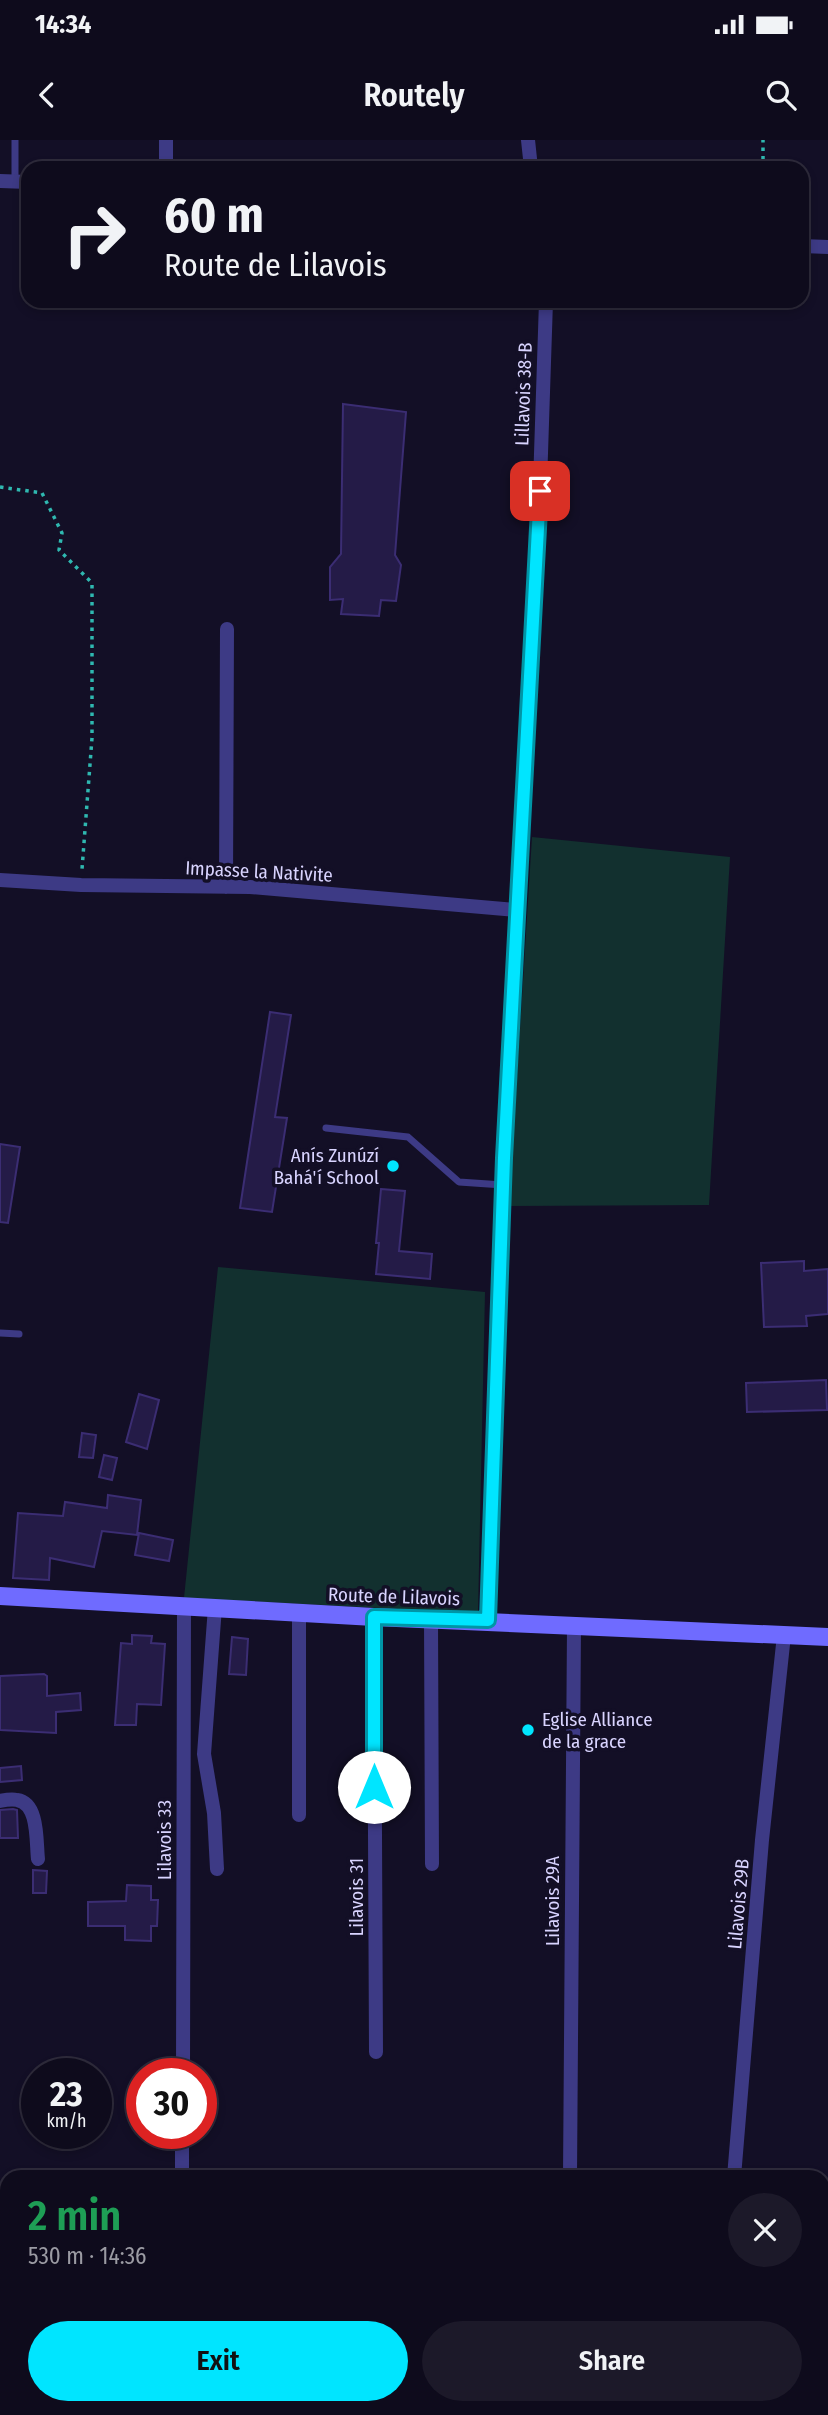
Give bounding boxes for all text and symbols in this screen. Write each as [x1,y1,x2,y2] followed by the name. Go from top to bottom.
[35,9,91,40] text: 14:34
[28,76,66,114] icon: back
[363,76,465,114] text: Routely
[762,76,800,114] icon: search
[164,186,264,245] text: 60 m
[49,189,140,280] icon: right
[164,246,387,284] text: Route de Lilavois
[510,342,537,446] street label: Lillavois 38-B
[510,461,570,521] pin
[521,472,559,510] icon: arrive
[185,856,333,887] street label: Impasse la Nativite
[274,1144,379,1189] place label: Anís Zunúzí Bahá'í School
[385,1158,401,1174] marker: Anís Zunúzí Bahá'í School
[327,1583,460,1610] street label: Route de Lilavois
[542,1708,653,1753] place label: Eglise Alliance de la grace
[520,1722,536,1738] marker: Eglise Alliance de la grace
[337,1750,411,1824] position arrow
[153,1800,176,1880] street label: Lilavois 33
[541,1856,564,1946] street label: Lilavois 29A
[345,1858,368,1936] street label: Lilavois 31
[723,1858,754,1950] street label: Lilavois 29B
[126,2058,217,2149] speed limit sign: 30
[50,2073,83,2115] text: 23
[46,2110,87,2132] text: km/h
[28,2191,121,2241] text: 2 min
[728,2193,802,2267] button: close
[28,2242,147,2270] text: 530 m · 14:36
[28,2321,408,2401] button: Exit
[422,2321,802,2401] button: Share

